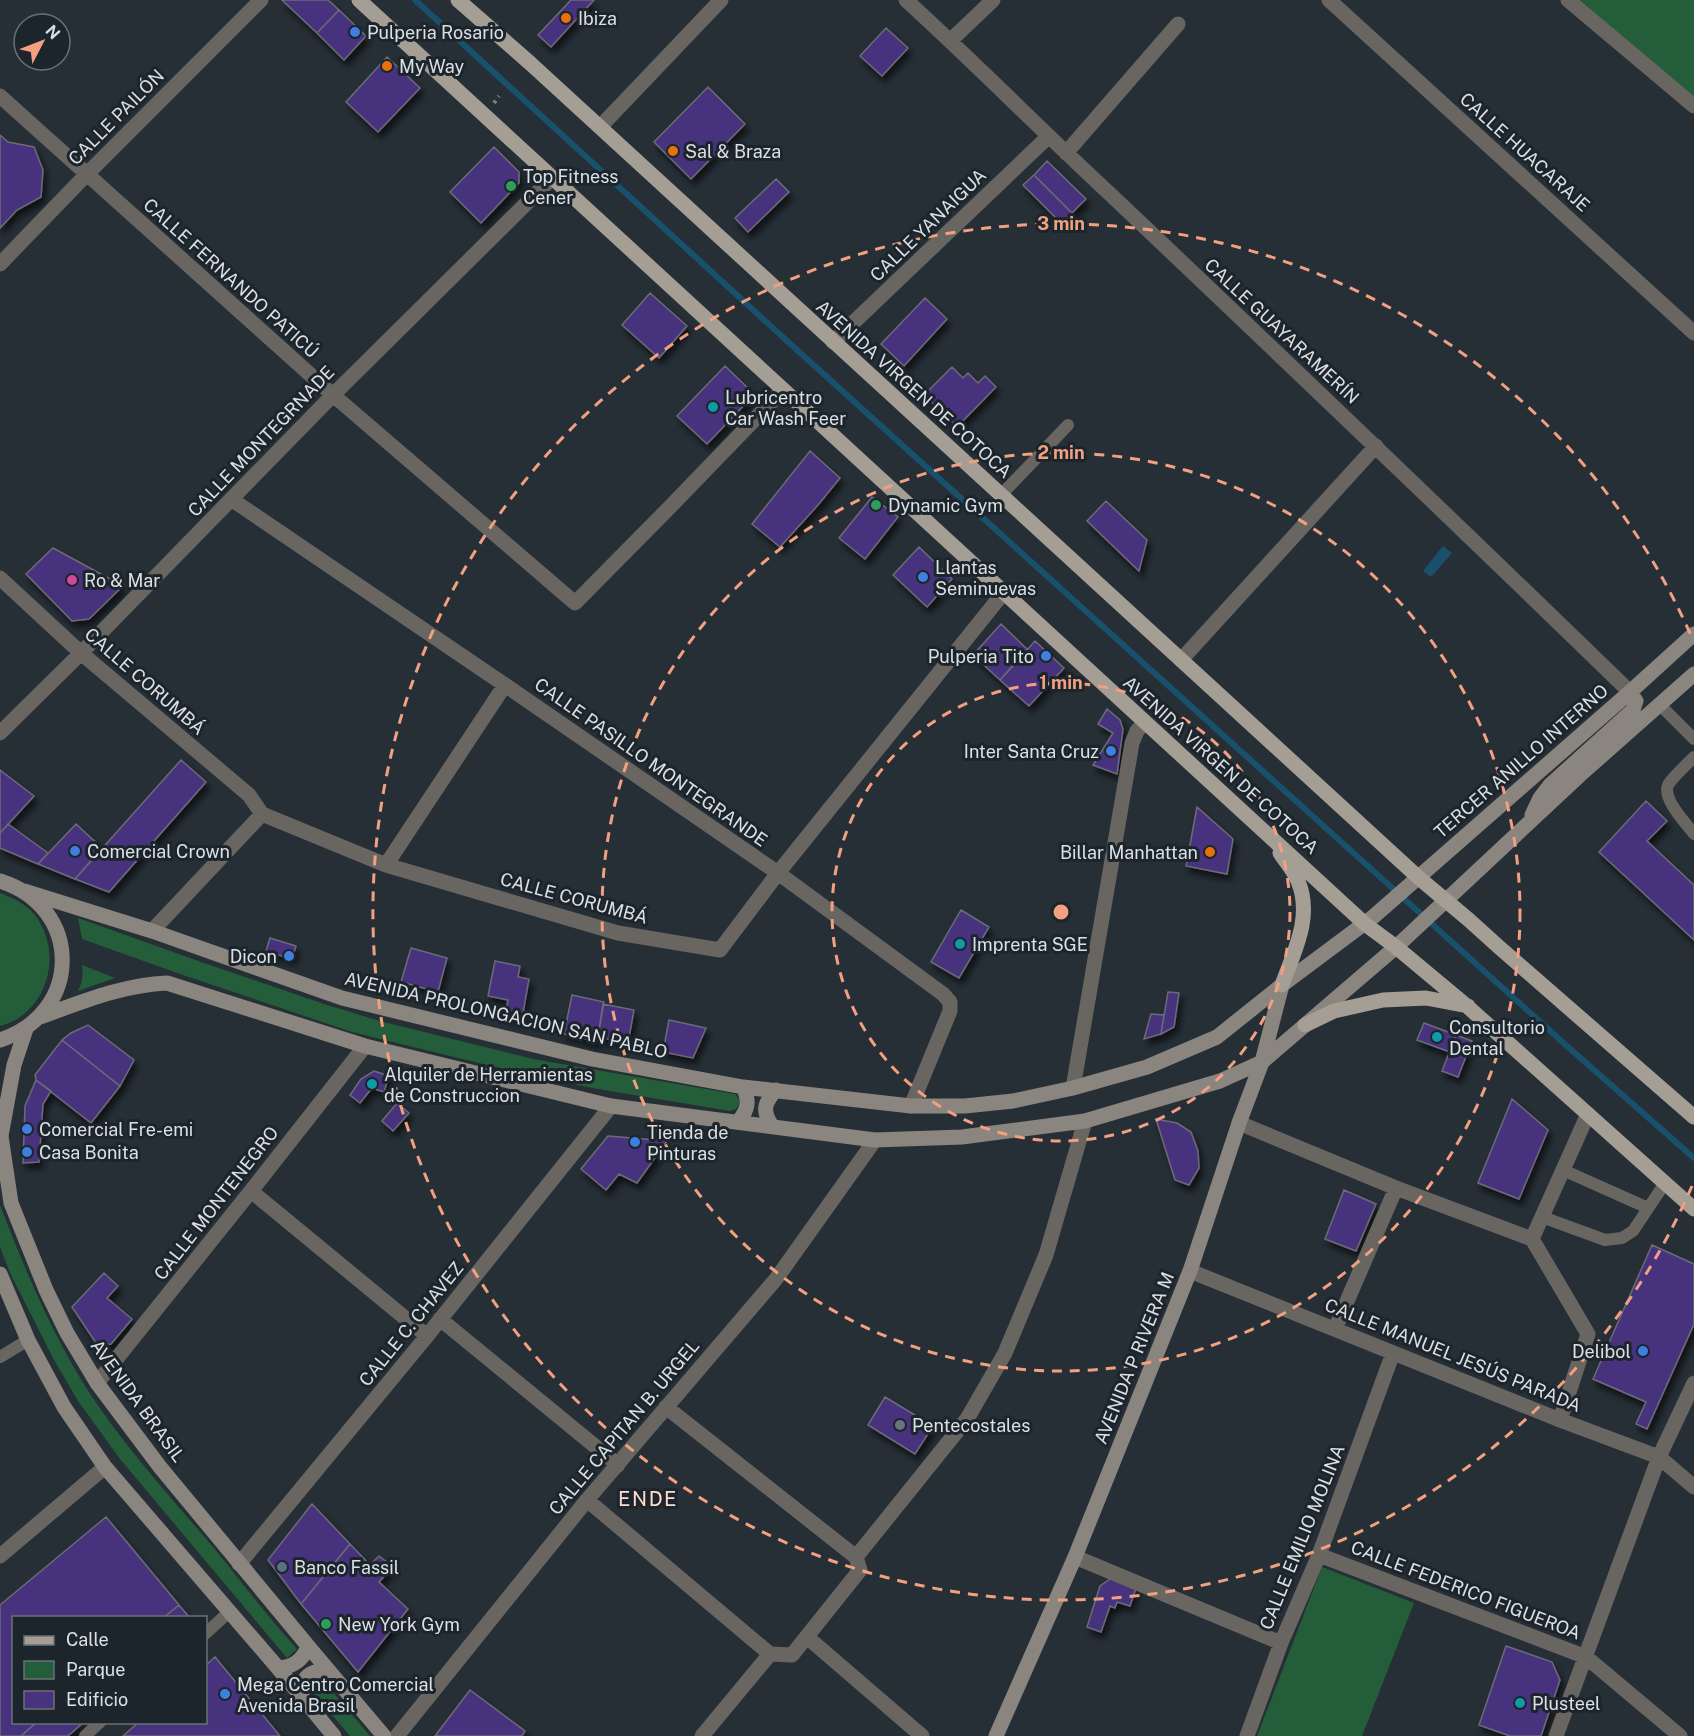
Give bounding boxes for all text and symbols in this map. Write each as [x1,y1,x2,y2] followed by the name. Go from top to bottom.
[578,8,617,29] place label: Ibiza
[559,11,573,25] marker: Ibiza
[12,12,72,72] north arrow
[42,21,64,43] text: N
[367,22,504,43] place label: Pulperia Rosario
[348,25,362,39] marker: Pulperia Rosario
[399,56,464,77] place label: My Way
[380,59,394,73] marker: My Way
[63,64,168,169] street label: CALLE PAILÓN
[1456,88,1594,216] street label: CALLE HUACARAJE
[685,141,781,162] place label: Sal & Braza
[666,144,680,158] marker: Sal & Braza
[866,164,990,286] street label: CALLE YANAIGUA
[523,166,618,208] place label: Top Fitness Cener
[504,179,518,193] marker: Top Fitness Cener
[139,193,323,362] street label: CALLE FERNANDO PATICÚ
[1037,213,1085,234] text: 3 min
[1201,253,1364,408] street label: CALLE GUAYARAMERÍN
[812,296,1016,482] street label: AVENIDA VIRGEN DE COTOCA
[184,361,338,521] street label: CALLE MONTEGRNADE
[725,387,846,429] place label: Lubricentro Car Wash Feer
[706,400,720,414] marker: Lubricentro Car Wash Feer
[1037,442,1085,463] text: 2 min
[888,495,1003,516] place label: Dynamic Gym
[869,498,883,512] marker: Dynamic Gym
[935,557,1036,599] place label: Llantas Seminuevas
[84,570,160,591] place label: Ro & Mar
[916,570,930,584] marker: Llantas Seminuevas
[65,573,79,587] marker: Ro & Mar
[81,622,210,739] street label: CALLE CORUMBÁ
[928,646,1034,667] place label: Pulperia Tito
[1039,649,1053,663] marker: Pulperia Tito
[1039,672,1083,693] text: 1 min
[1119,672,1323,858] street label: AVENIDA VIRGEN DE COTOCA
[531,673,771,851] street label: CALLE PASILLO MONTEGRANDE
[1430,680,1612,842] street label: TERCER ANILLO INTERNO
[964,741,1099,762] place label: Inter Santa Cruz
[1104,744,1118,758] marker: Inter Santa Cruz
[87,841,230,862] place label: Comercial Crown
[1060,842,1198,863] place label: Billar Manhattan
[68,844,82,858] marker: Comercial Crown
[1203,845,1217,859] marker: Billar Manhattan
[498,867,651,928] street label: CALLE CORUMBÁ
[1051,902,1071,922] centre of rings
[972,934,1088,955] place label: Imprenta SGE
[953,937,967,951] marker: Imprenta SGE
[230,946,277,967] place label: Dicon
[282,949,296,963] marker: Dicon
[343,968,669,1062] street label: AVENIDA PROLONGACION SAN PABLO
[1449,1017,1545,1059] place label: Consultorio Dental
[1430,1030,1444,1044] marker: Consultorio Dental
[384,1064,593,1106] place label: Alquiler de Herramientas de Construccion
[365,1077,379,1091] marker: Alquiler de Herramientas de Construccion
[39,1119,193,1140] place label: Comercial Fre-emi
[20,1122,34,1136] marker: Comercial Fre-emi
[150,1122,282,1284] street label: CALLE MONTENEGRO
[647,1122,728,1164] place label: Tienda de Pinturas
[628,1135,642,1149] marker: Tienda de Pinturas
[39,1142,139,1163] place label: Casa Bonita
[20,1145,34,1159] marker: Casa Bonita
[355,1258,467,1390] street label: CALLE C. CHAVEZ
[1090,1269,1178,1447] street label: AVENIDA P RIVERA M
[1322,1293,1585,1416] street label: CALLE MANUEL JESÚS PARADA
[544,1335,704,1519] street label: CALLE CAPITAN B. URGEL
[86,1336,190,1466] street label: AVENIDA BRASIL
[1572,1341,1631,1362] place label: Delibol
[1636,1344,1650,1358] marker: Delibol
[912,1415,1030,1436] place label: Pentecostales
[893,1418,907,1432] marker: Pentecostales
[1255,1441,1349,1633] street label: CALLE EMILIO MOLINA
[618,1487,678,1511] district label: ENDE
[1348,1536,1584,1644] street label: CALLE FEDERICO FIGUEROA
[294,1557,399,1578] place label: Banco Fassil
[275,1560,289,1574] marker: Banco Fassil
[338,1614,460,1635] place label: New York Gym
[12,1616,207,1724] legend
[319,1617,333,1631] marker: New York Gym
[66,1629,109,1650] text: Calle
[66,1659,126,1680] text: Parque
[237,1674,434,1716] place label: Mega Centro Comercial Avenida Brasil
[218,1687,232,1701] marker: Mega Centro Comercial Avenida Brasil
[66,1689,128,1710] text: Edificio
[1532,1693,1601,1714] place label: Plusteel
[1513,1696,1527,1710] marker: Plusteel

